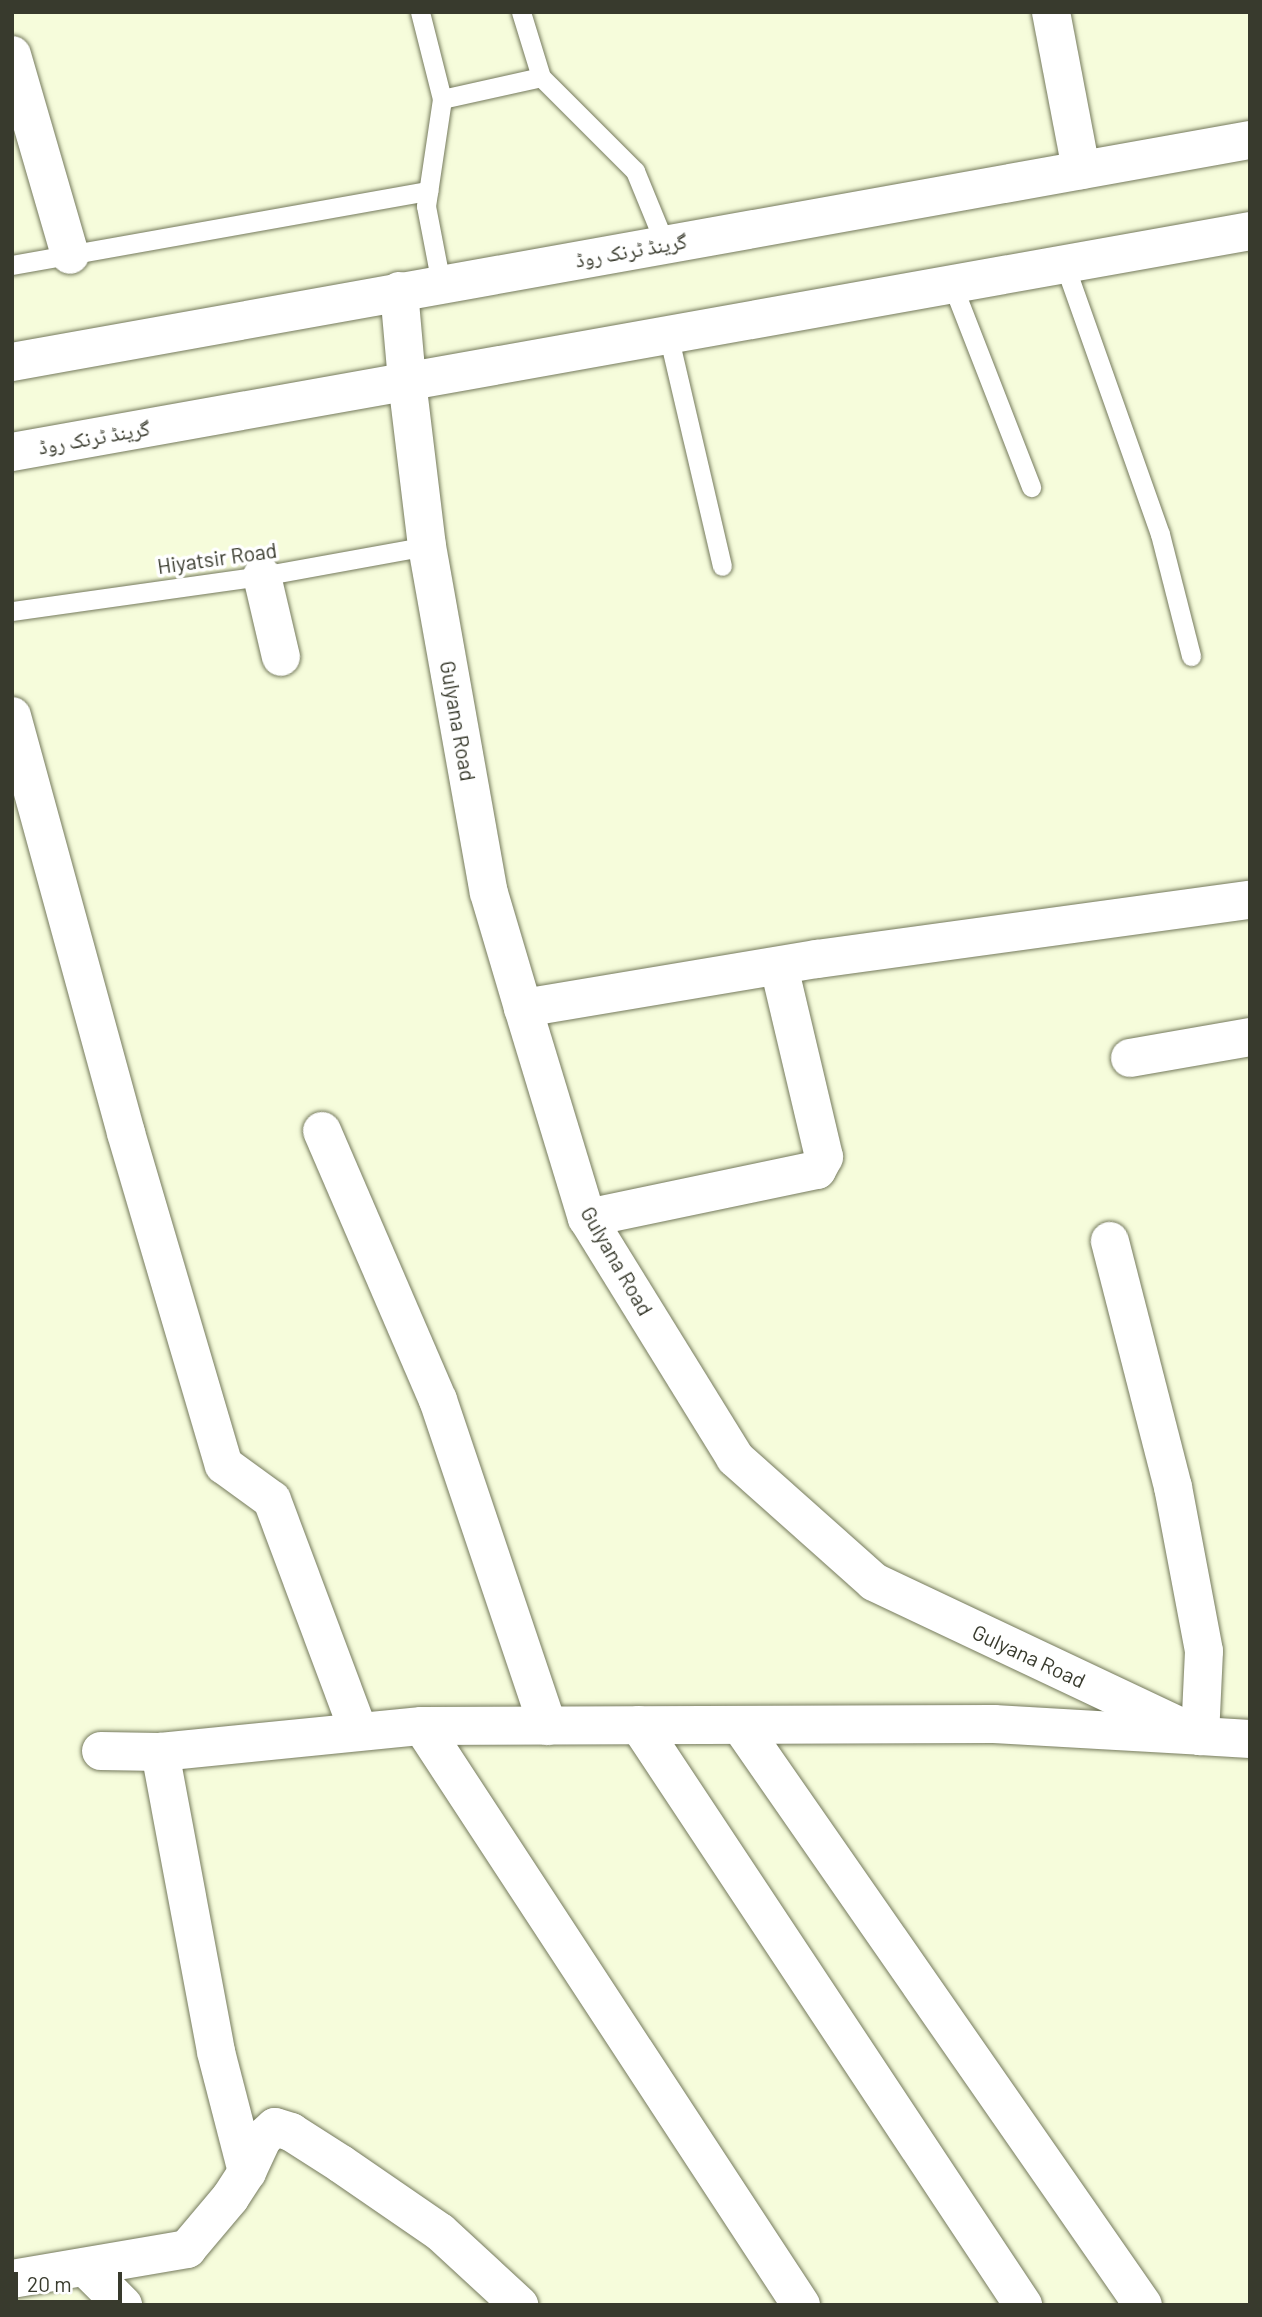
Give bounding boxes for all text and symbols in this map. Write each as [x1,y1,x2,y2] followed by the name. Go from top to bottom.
[573,228,689,272] street label: گرینڈ ٹرنک روڈ
[36,415,152,459] street label: گرینڈ ٹرنک روڈ
[156,537,278,579] street label: Hiyatsir Road
[435,659,481,783] street label: Gulyana Road
[576,1202,658,1320] street label: Gulyana Road
[968,1619,1090,1693] street label: Gulyana Road
[18,2258,126,2302] scale bar
[27,2271,72,2296] text: 20 m

